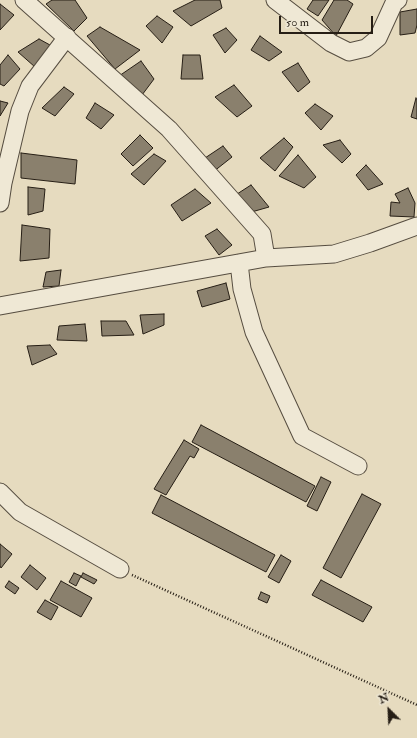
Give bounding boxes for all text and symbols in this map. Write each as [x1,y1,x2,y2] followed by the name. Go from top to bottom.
[281,8,375,34] scale bar
[286,15,309,30] text: 50 m
[369,690,409,730] north arrow
[377,691,391,707] text: N

